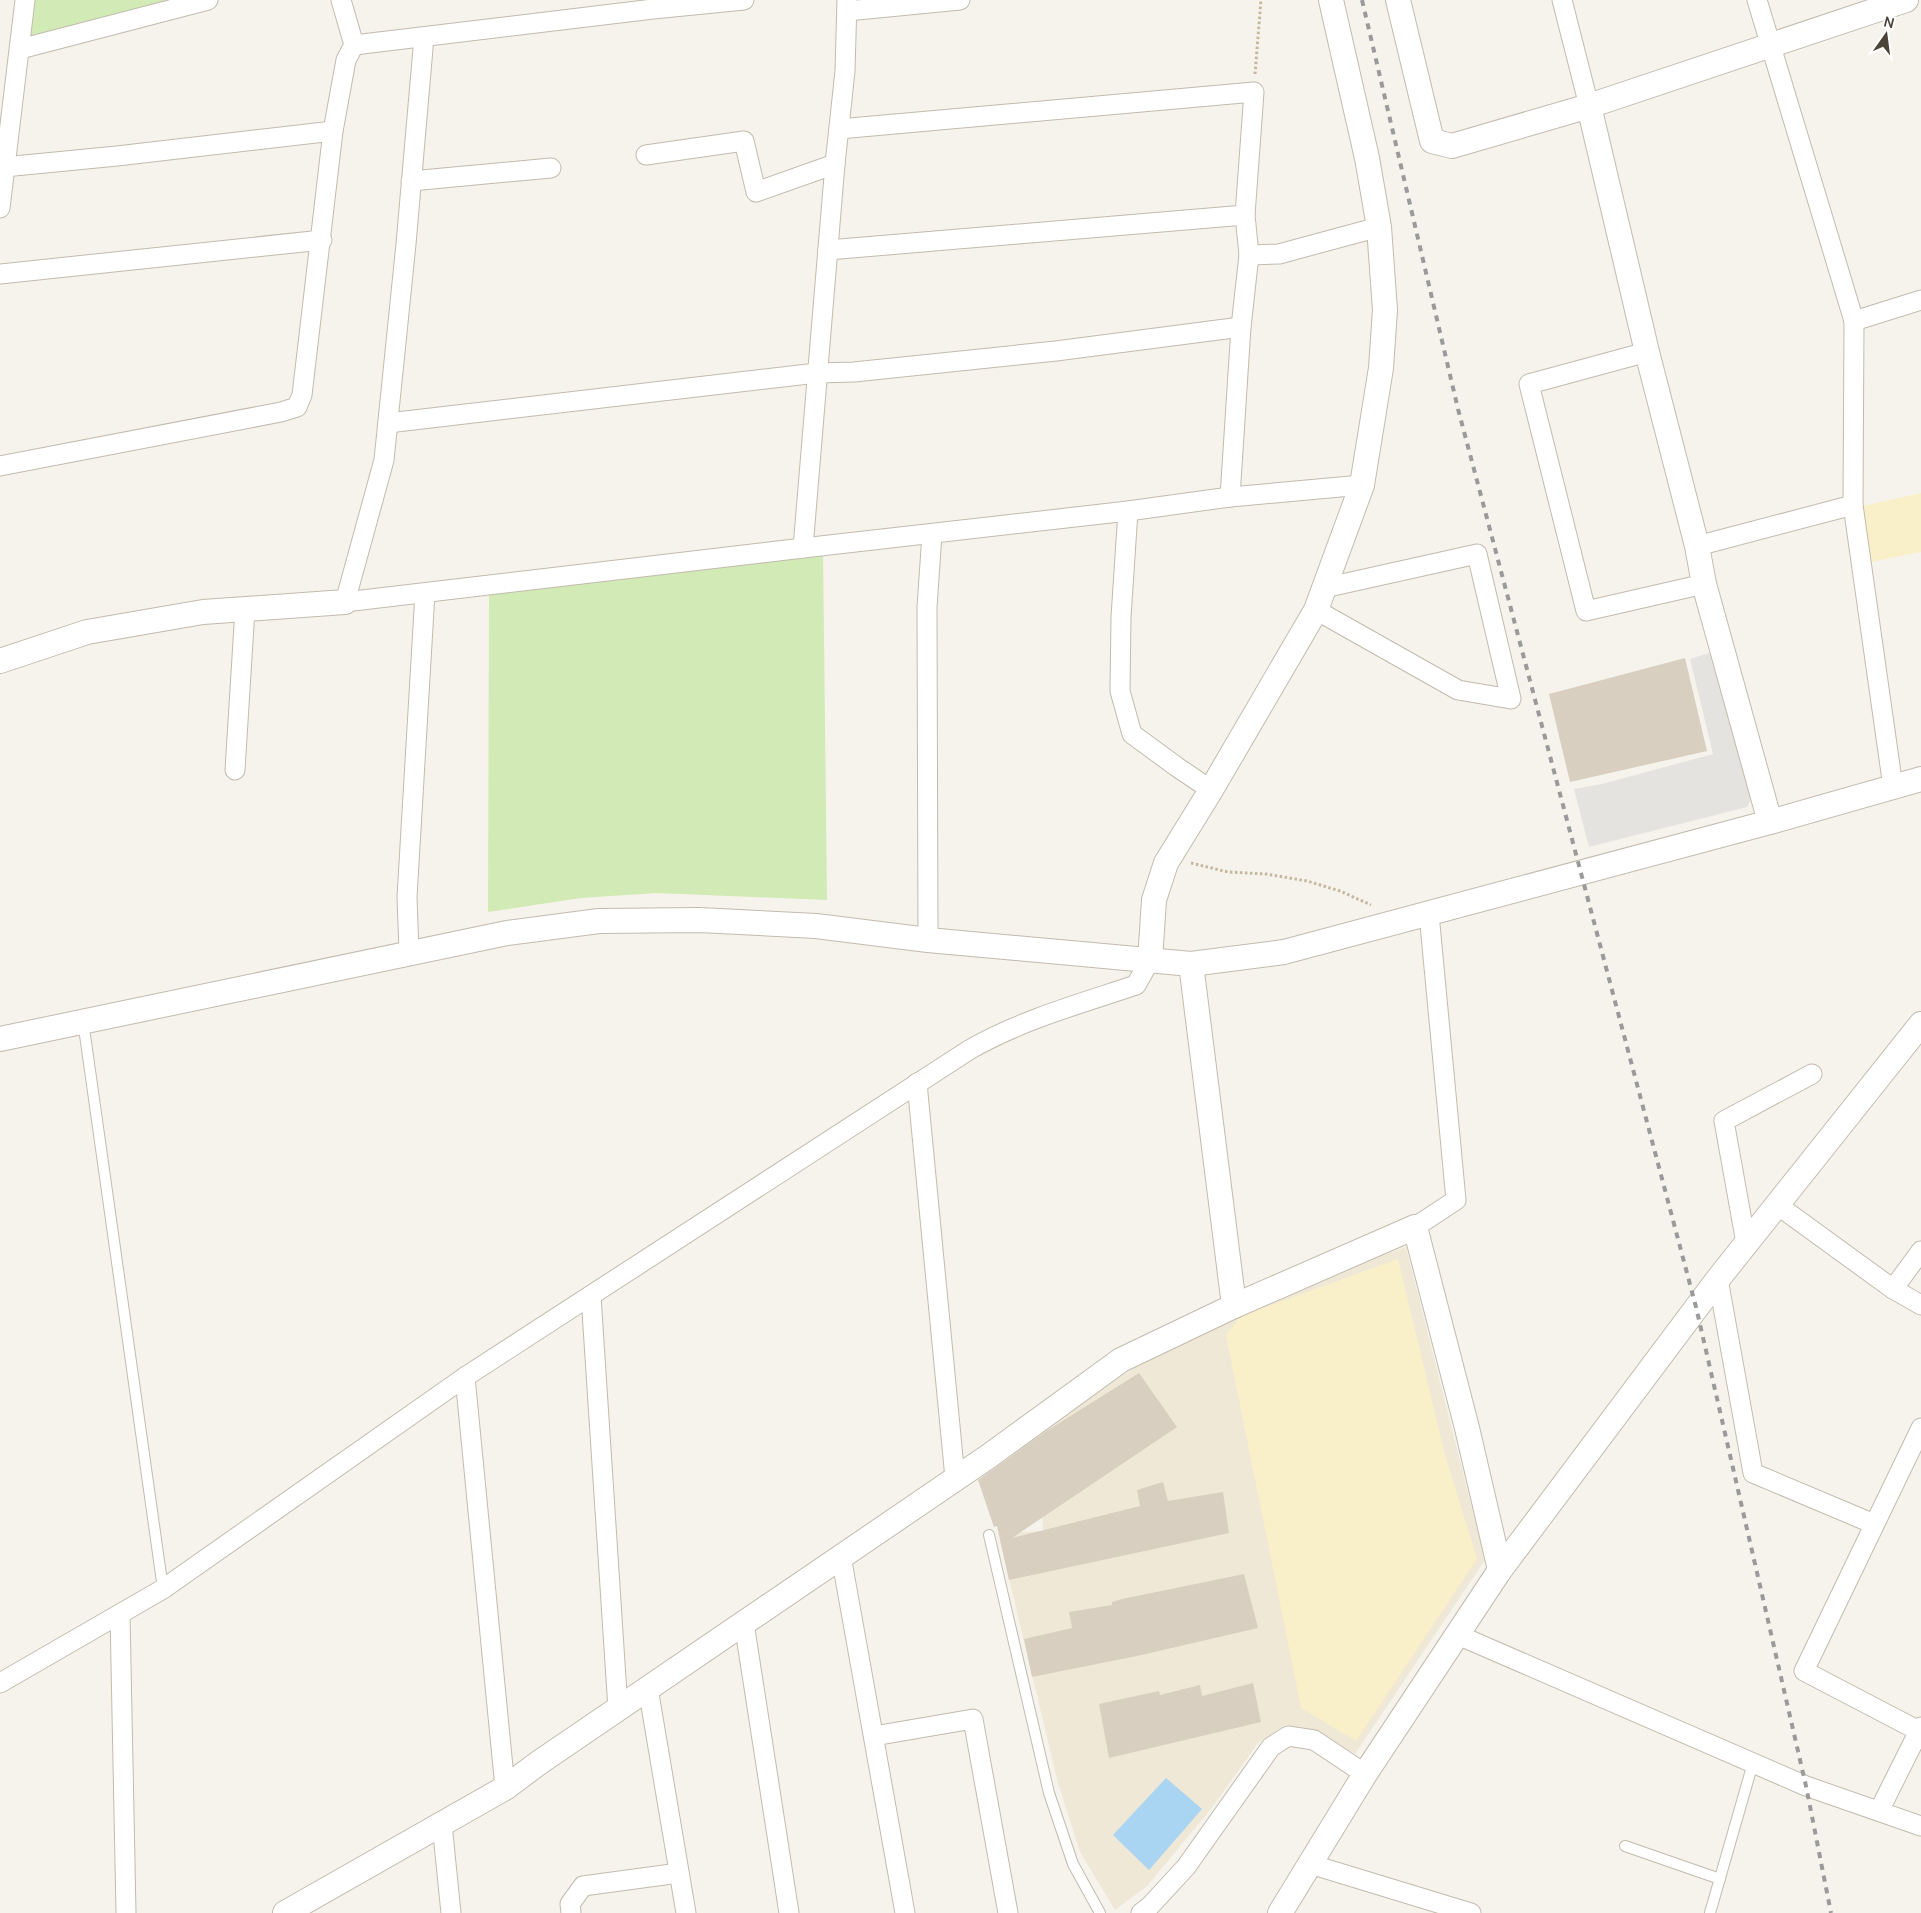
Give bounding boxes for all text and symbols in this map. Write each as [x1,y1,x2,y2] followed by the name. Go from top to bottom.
[1861,10,1911,60] north arrow
[1882,11,1896,32] text: N

